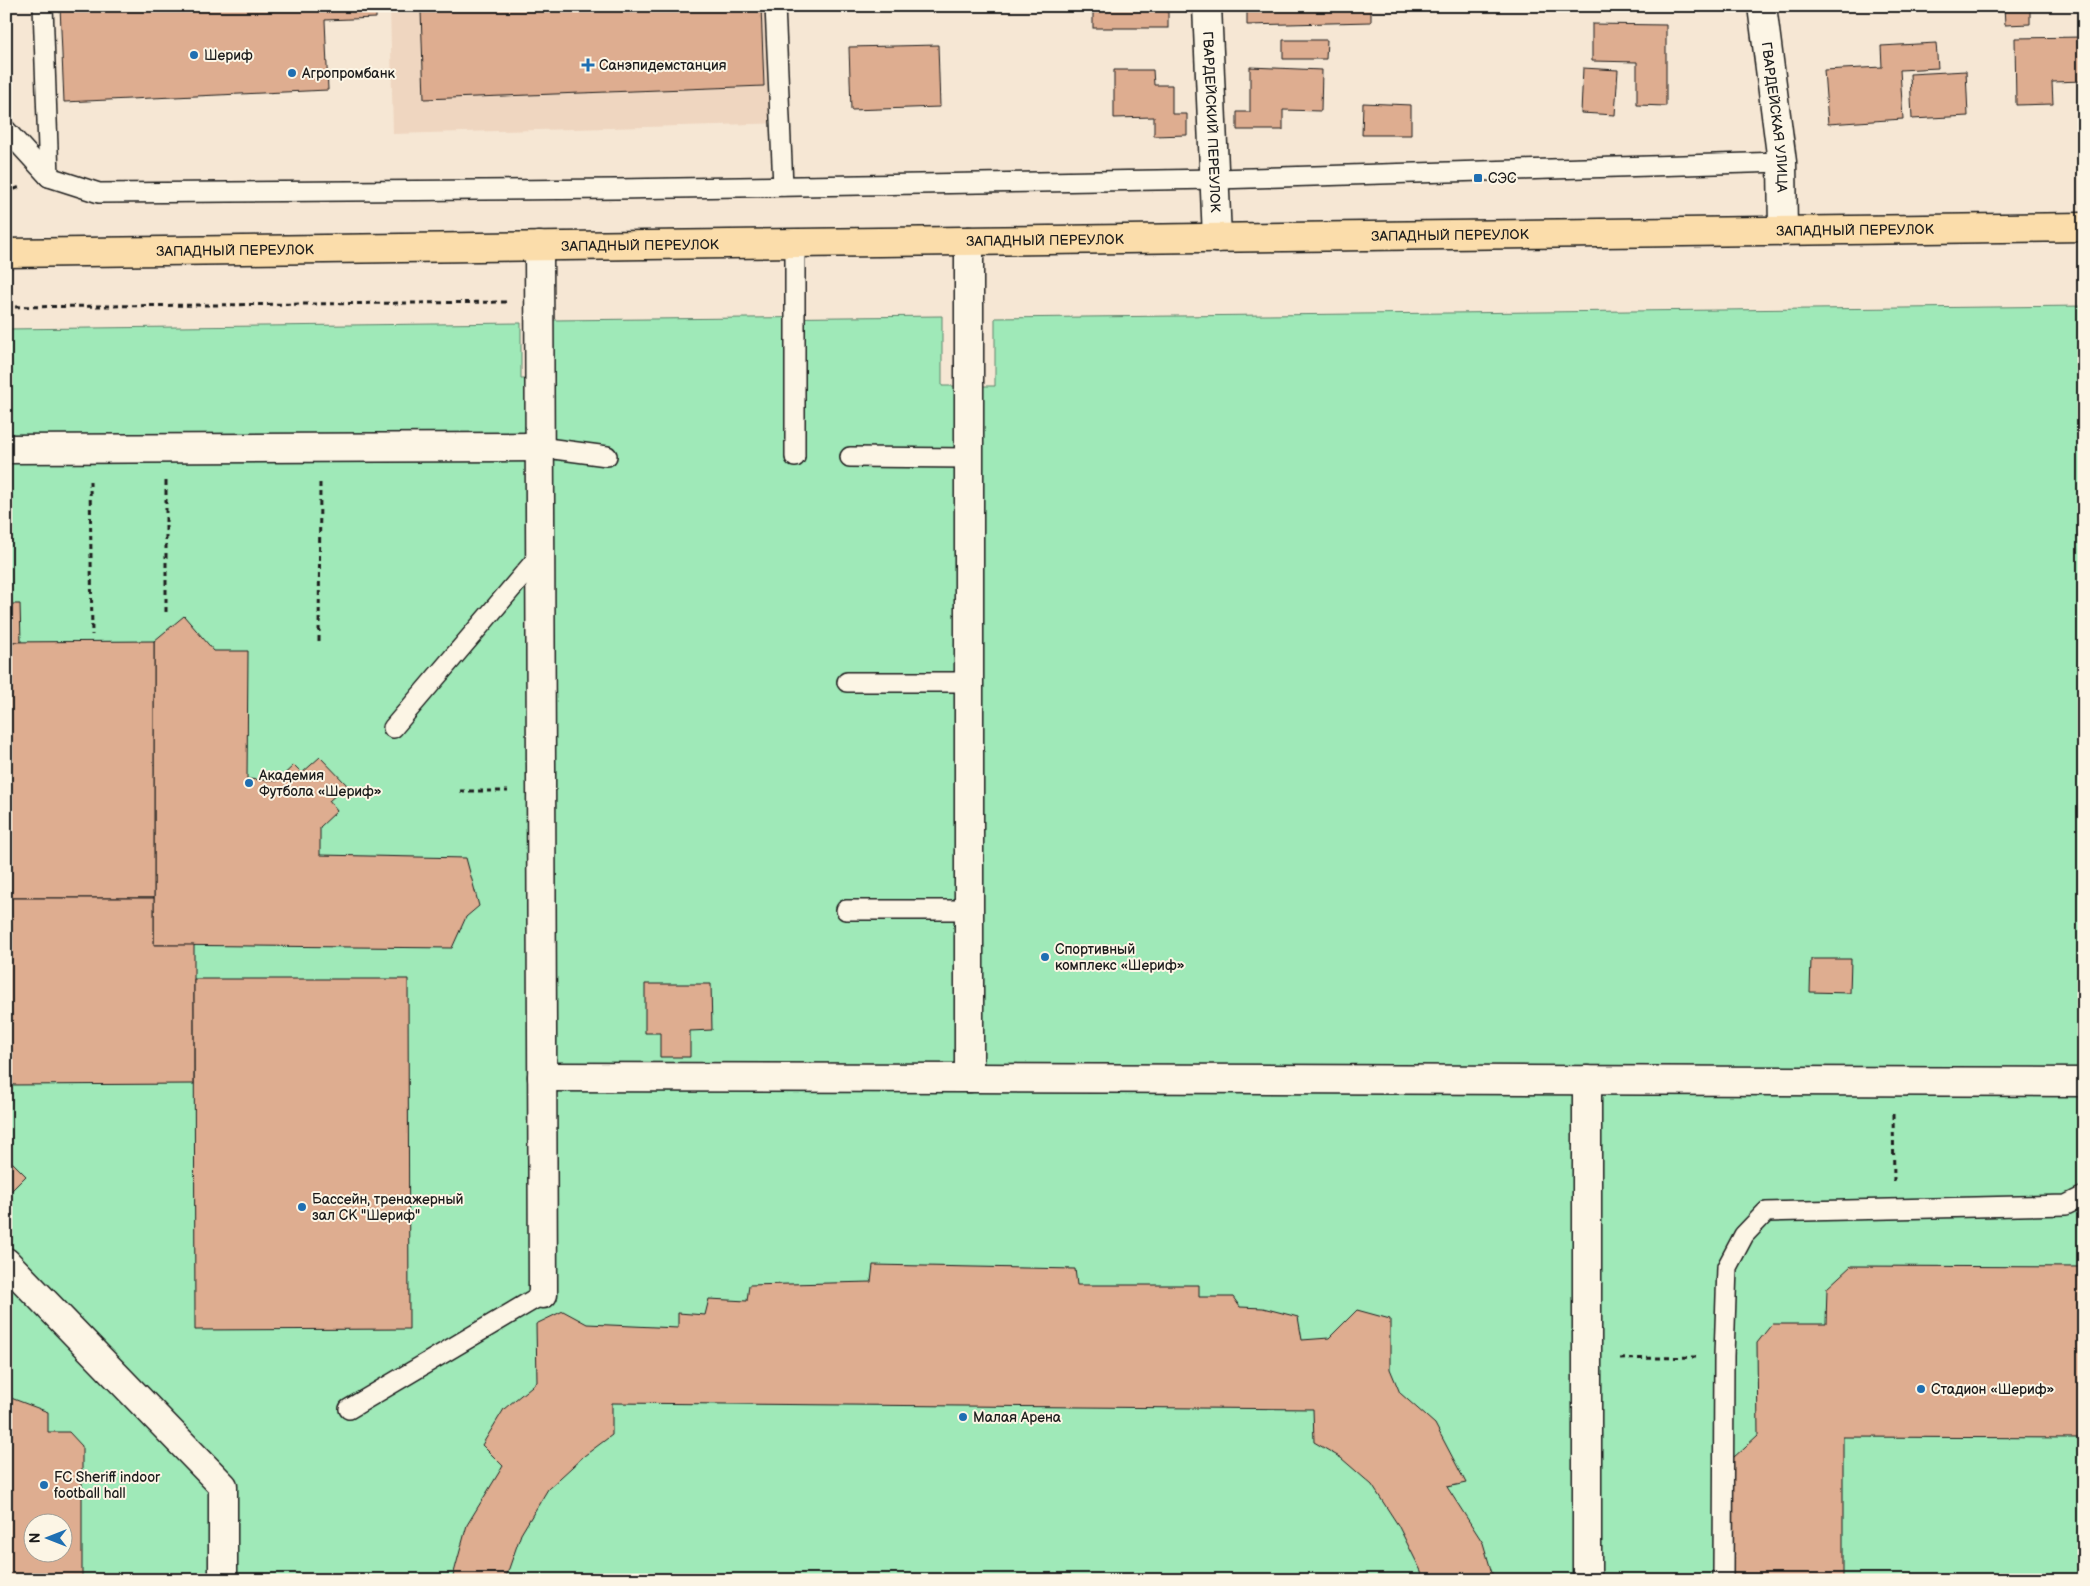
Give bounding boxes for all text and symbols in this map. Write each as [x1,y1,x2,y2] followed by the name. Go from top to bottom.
[1199,31,1224,214] street label: ГВАРДЕЙСКИЙ ПЕРЕУЛОК
[1758,41,1790,193] street label: ГВАРДЕЙСКАЯ УЛИЦА
[204,47,253,64] place label: Шериф
[188,49,200,61] marker: Шериф
[599,57,727,74] place label: Санэпидемстанция
[581,58,595,72] marker: Санэпидемстанция
[301,65,396,82] place label: Агропромбанк
[286,67,298,79] marker: Агропромбанк
[1488,170,1517,187] place label: СЭС
[1472,172,1484,184] marker: СЭС
[1776,221,1935,240] street label: ЗАПАДНЫЙ ПЕРЕУЛОК
[1371,226,1530,245] street label: ЗАПАДНЫЙ ПЕРЕУЛОК
[966,231,1125,250] street label: ЗАПАДНЫЙ ПЕРЕУЛОК
[561,236,720,255] street label: ЗАПАДНЫЙ ПЕРЕУЛОК
[156,241,315,260] street label: ЗАПАДНЫЙ ПЕРЕУЛОК
[258,767,382,800] place label: Академия Футбола «Шериф»
[243,777,255,789] marker: Академия Футбола «Шериф»
[1055,941,1185,974] place label: Спортивный комплекс «Шериф»
[1039,951,1051,963] marker: Спортивный комплекс «Шериф»
[312,1191,464,1224] place label: Бассейн, тренажерный зал СК "Шериф"
[296,1201,308,1213] marker: Бассейн, тренажерный зал СК "Шериф"
[1931,1381,2054,1398] place label: Стадион «Шериф»
[1915,1383,1927,1395] marker: Стадион «Шериф»
[973,1409,1062,1426] place label: Малая Арена
[957,1411,969,1423] marker: Малая Арена
[54,1469,161,1502] place label: FC Sheriff indoor football hall
[38,1479,50,1491] marker: FC Sheriff indoor football hall
[22,1514,72,1564] north arrow
[27,1533,44,1543] text: N

